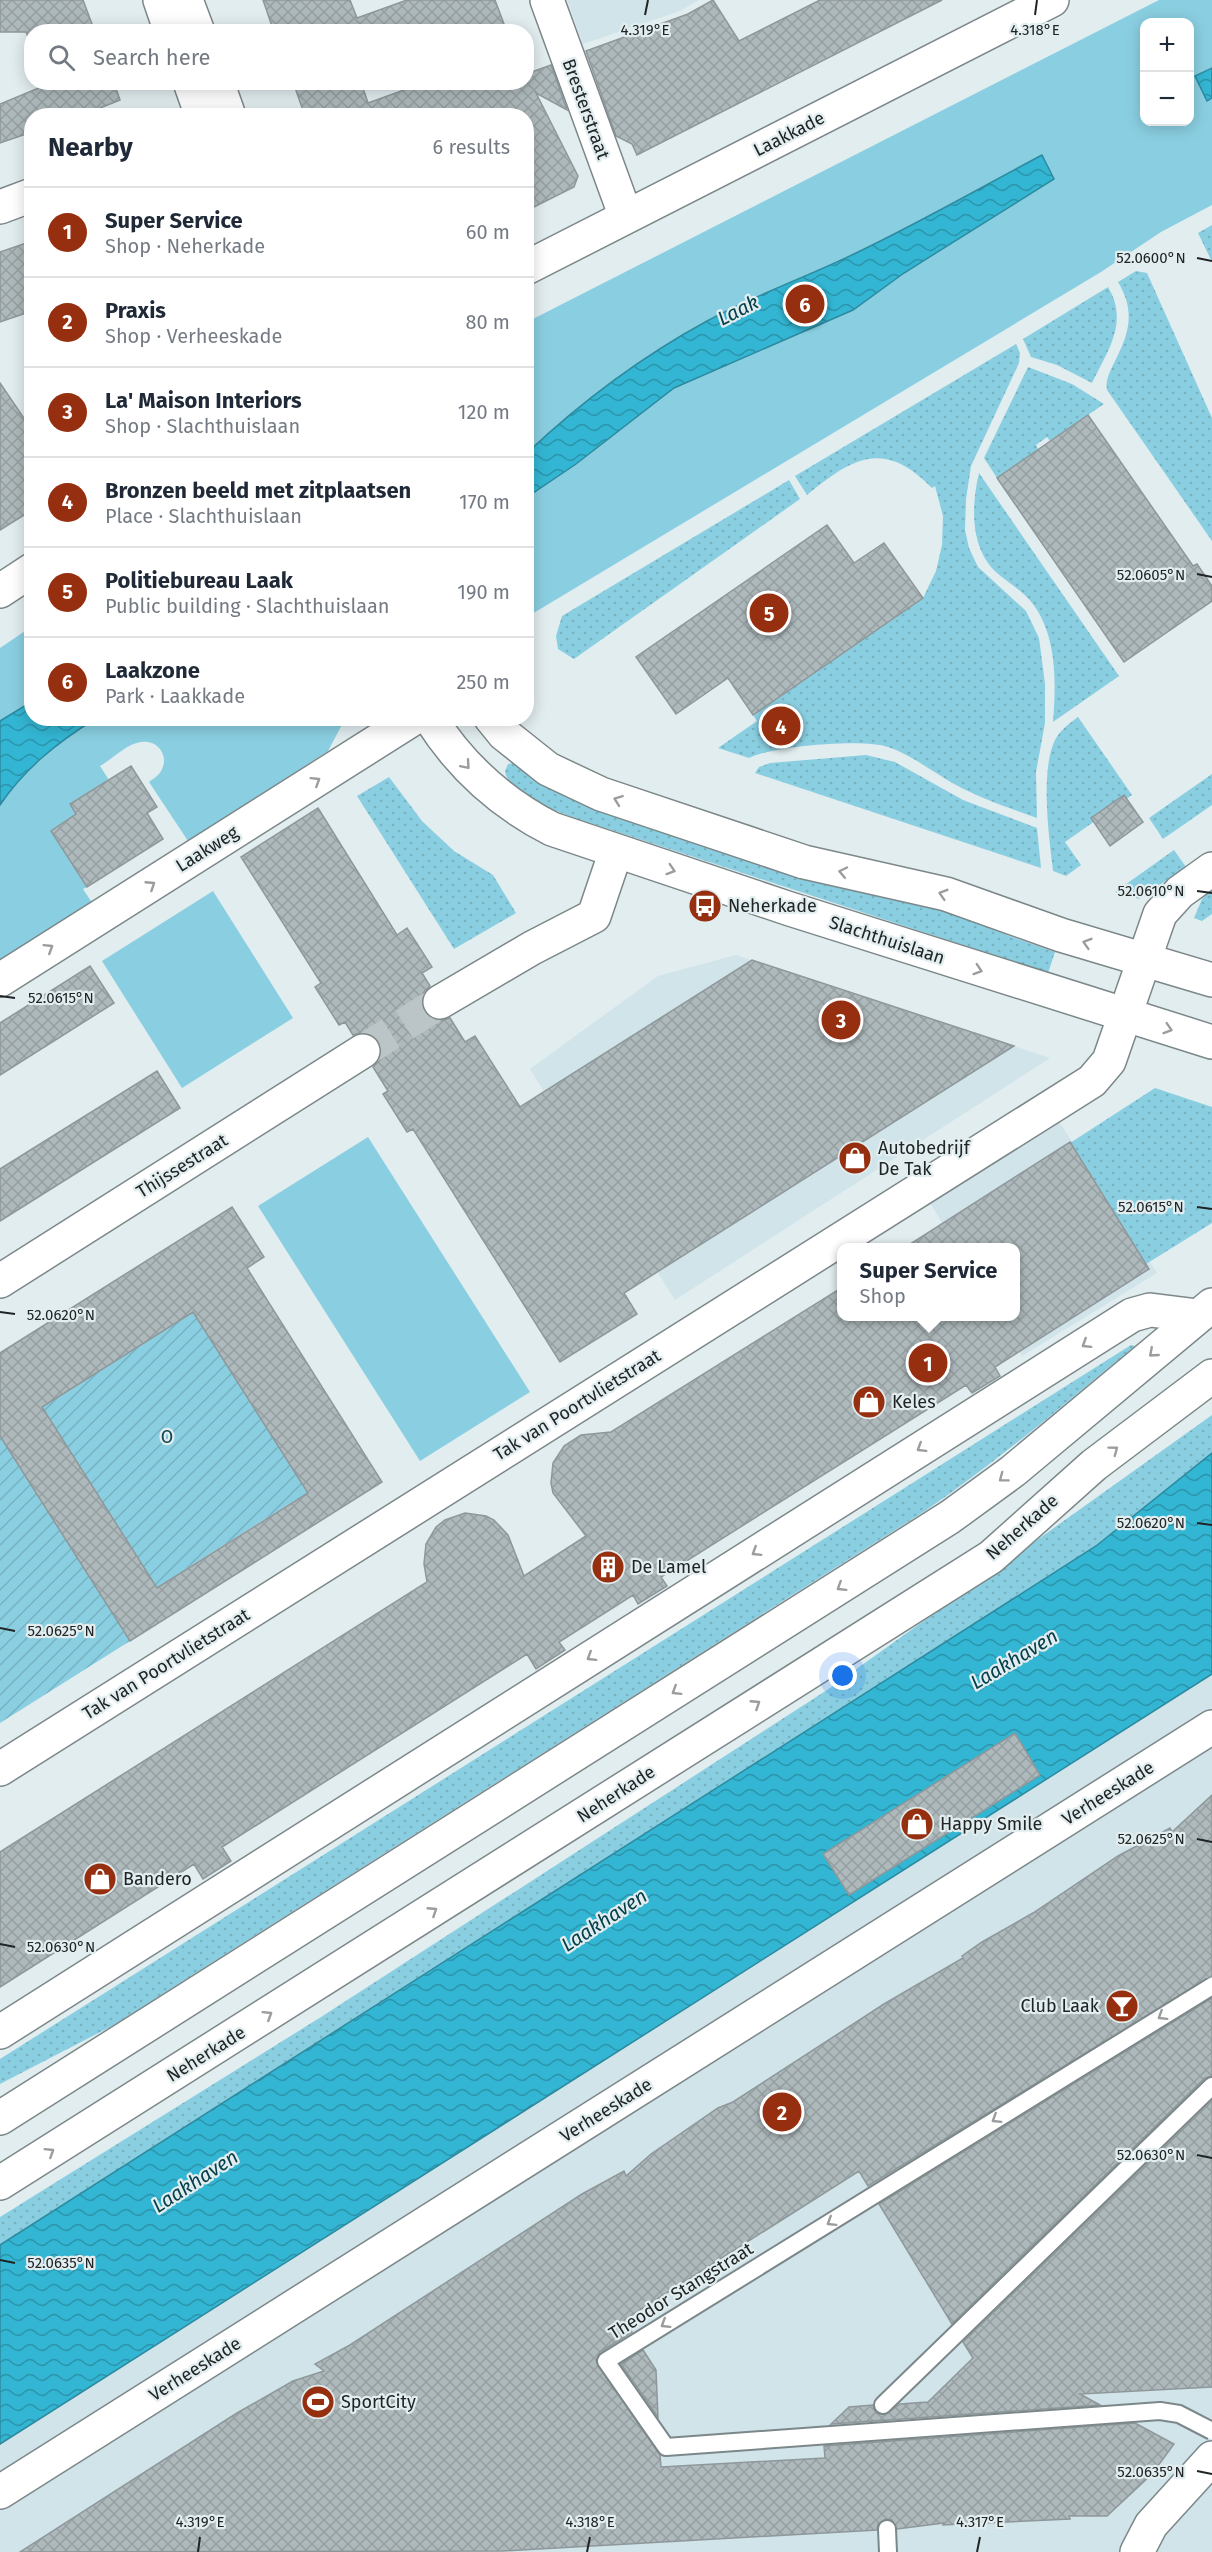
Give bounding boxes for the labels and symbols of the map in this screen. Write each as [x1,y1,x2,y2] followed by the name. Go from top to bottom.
[620,21,670,39] text: 4.319°E
[1010,21,1060,39] text: 4.318°E
[558,56,615,163] street label: Bresterstraat
[750,107,828,161] street label: Laakkade
[1116,249,1186,267] text: 52.0600°N
[786,282,824,326] pin: 6
[713,290,763,330] water label: Laak
[1117,566,1185,584] text: 52.0605°N
[750,590,788,636] pin: 5
[762,704,800,748] pin: 4
[459,758,470,769] one-way arrow
[309,777,320,788] one-way arrow
[613,795,624,808] one-way arrow
[172,821,243,877] street label: Laakweg
[665,862,676,875] one-way arrow
[838,866,848,879] one-way arrow
[144,881,155,892] one-way arrow
[1118,882,1184,900] text: 52.0610°N
[687,888,723,924] bus stop icon: Neherkade
[938,889,949,901] one-way arrow
[728,895,817,917] place label: Neherkade
[826,911,948,969] street label: Slachthuislaan
[1082,938,1093,950] one-way arrow
[43,945,54,956] one-way arrow
[972,962,983,975] one-way arrow
[28,989,94,1007] text: 52.0615°N
[822,998,860,1042] pin: 3
[1162,1022,1173,1034] one-way arrow
[132,1129,232,1203] street label: Thijssestraat
[878,1137,972,1180] place label: Autobedrijf De Tak
[837,1140,873,1176] shop icon: Autobedrijf De Tak
[1118,1198,1184,1216] text: 52.0615°N
[27,1306,95,1324] text: 52.0620°N
[1082,1337,1092,1349] one-way arrow
[908,1340,948,1386] pin: 1
[489,1344,665,1465] street label: Tak van Poortvlietstraat
[1149,1346,1160,1357] one-way arrow
[851,1384,887,1420] shop icon: Keles
[892,1391,936,1413] place label: Keles
[161,1426,173,1448] park label: O
[917,1441,927,1453] one-way arrow
[1108,1446,1119,1457] one-way arrow
[999,1471,1010,1482] one-way arrow
[981,1490,1063,1564] street label: Neherkade
[1117,1514,1185,1532] text: 52.0620°N
[752,1545,762,1557] one-way arrow
[590,1549,626,1585] building icon: De Lamel
[631,1556,706,1578] place label: De Lamel
[837,1579,847,1591] one-way arrow
[78,1603,254,1724] street label: Tak van Poortvlietstraat
[27,1622,95,1640] text: 52.0625°N
[966,1624,1062,1694] water label: Laakhaven
[587,1649,597,1661] one-way arrow
[828,1661,857,1690] your location
[672,1683,682,1695] one-way arrow
[750,1700,761,1711] one-way arrow
[1058,1756,1158,1830] street label: Verheeskade
[573,1761,659,1827] street label: Neherkade
[899,1806,935,1842] shop icon: Happy Smile
[940,1813,1042,1835] place label: Happy Smile
[1117,1830,1185,1848] text: 52.0625°N
[82,1861,118,1897] shop icon: Bandero
[123,1868,192,1890] place label: Bandero
[557,1883,651,1957] water label: Laakhaven
[427,1906,437,1918] one-way arrow
[27,1938,95,1956] text: 52.0630°N
[1104,1988,1140,2024] bar icon: Club Laak
[1020,1995,1100,2017] place label: Club Laak
[1158,2009,1168,2021] one-way arrow
[262,2011,272,2023] one-way arrow
[163,2021,249,2087] street label: Neherkade
[556,2073,656,2147] street label: Verheeskade
[762,2090,802,2134] pin: 2
[992,2112,1003,2123] one-way arrow
[148,2144,242,2218] water label: Laakhaven
[1117,2146,1185,2164] text: 52.0630°N
[43,2148,54,2159] one-way arrow
[827,2214,837,2226] one-way arrow
[605,2237,758,2344] street label: Theodor Stangstraat
[27,2254,95,2272] text: 52.0635°N
[661,2317,671,2329] one-way arrow
[145,2332,245,2406] street label: Verheeskade
[300,2384,336,2420] sports icon: SportCity
[341,2391,416,2413] place label: SportCity
[1117,2463,1185,2481] text: 52.0635°N
[175,2513,225,2531] text: 4.319°E
[565,2513,615,2531] text: 4.318°E
[956,2513,1004,2531] text: 4.317°E

